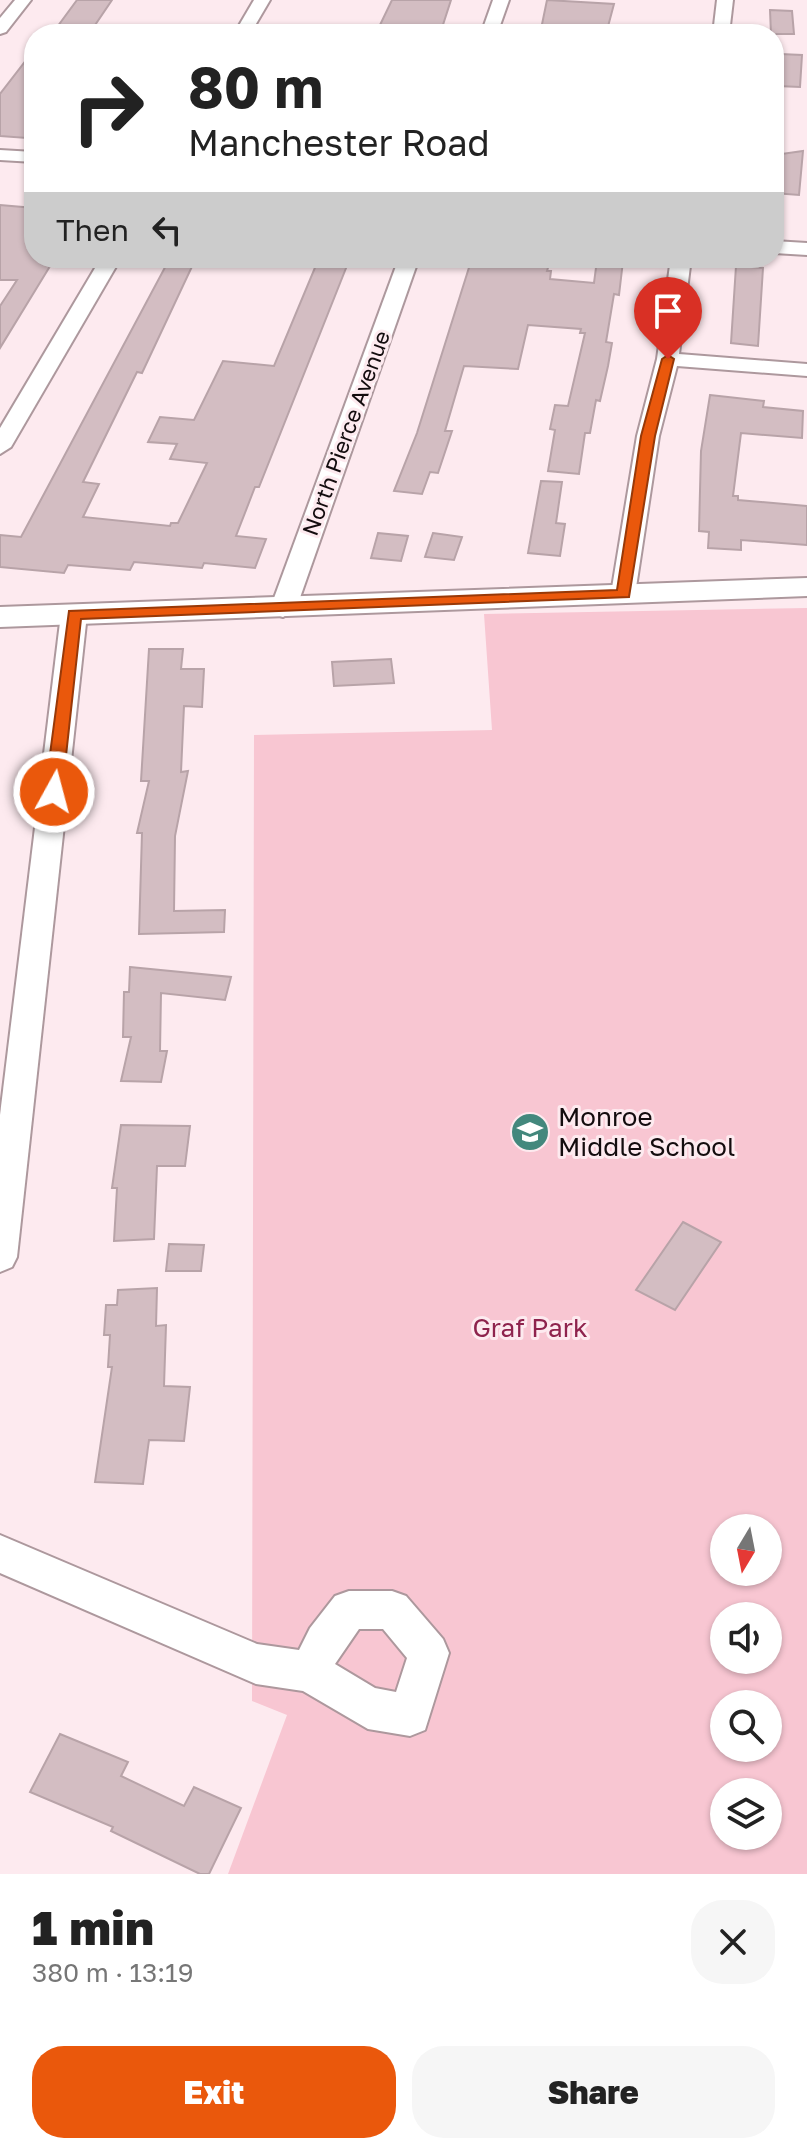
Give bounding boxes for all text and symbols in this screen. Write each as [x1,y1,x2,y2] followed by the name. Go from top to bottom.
[188,53,323,120] text: 80 m
[56,56,160,160] icon: right
[188,121,490,164] text: Manchester Road
[145,208,189,252] icon: left
[56,212,129,248] text: Then
[634,277,702,359] pin
[646,289,690,333] icon: arrive
[296,327,395,539] street label: North Pierce Avenue
[12,750,96,834] position arrow
[558,1101,735,1162] place label: Monroe Middle School
[509,1111,551,1153] school or university icon: Monroe Middle School
[472,1312,588,1343] park label: Graf Park
[710,1514,782,1586] north arrow
[710,1514,782,1850] map controls
[710,1602,782,1674] button: sound
[710,1690,782,1762] button: search
[710,1778,782,1850] button: layers
[32,1898,154,1956] text: 1 min
[691,1900,775,1984] button: close
[32,1957,193,1988] text: 380 m · 13:19
[32,2046,396,2138] button: Exit
[412,2046,775,2138] button: Share

